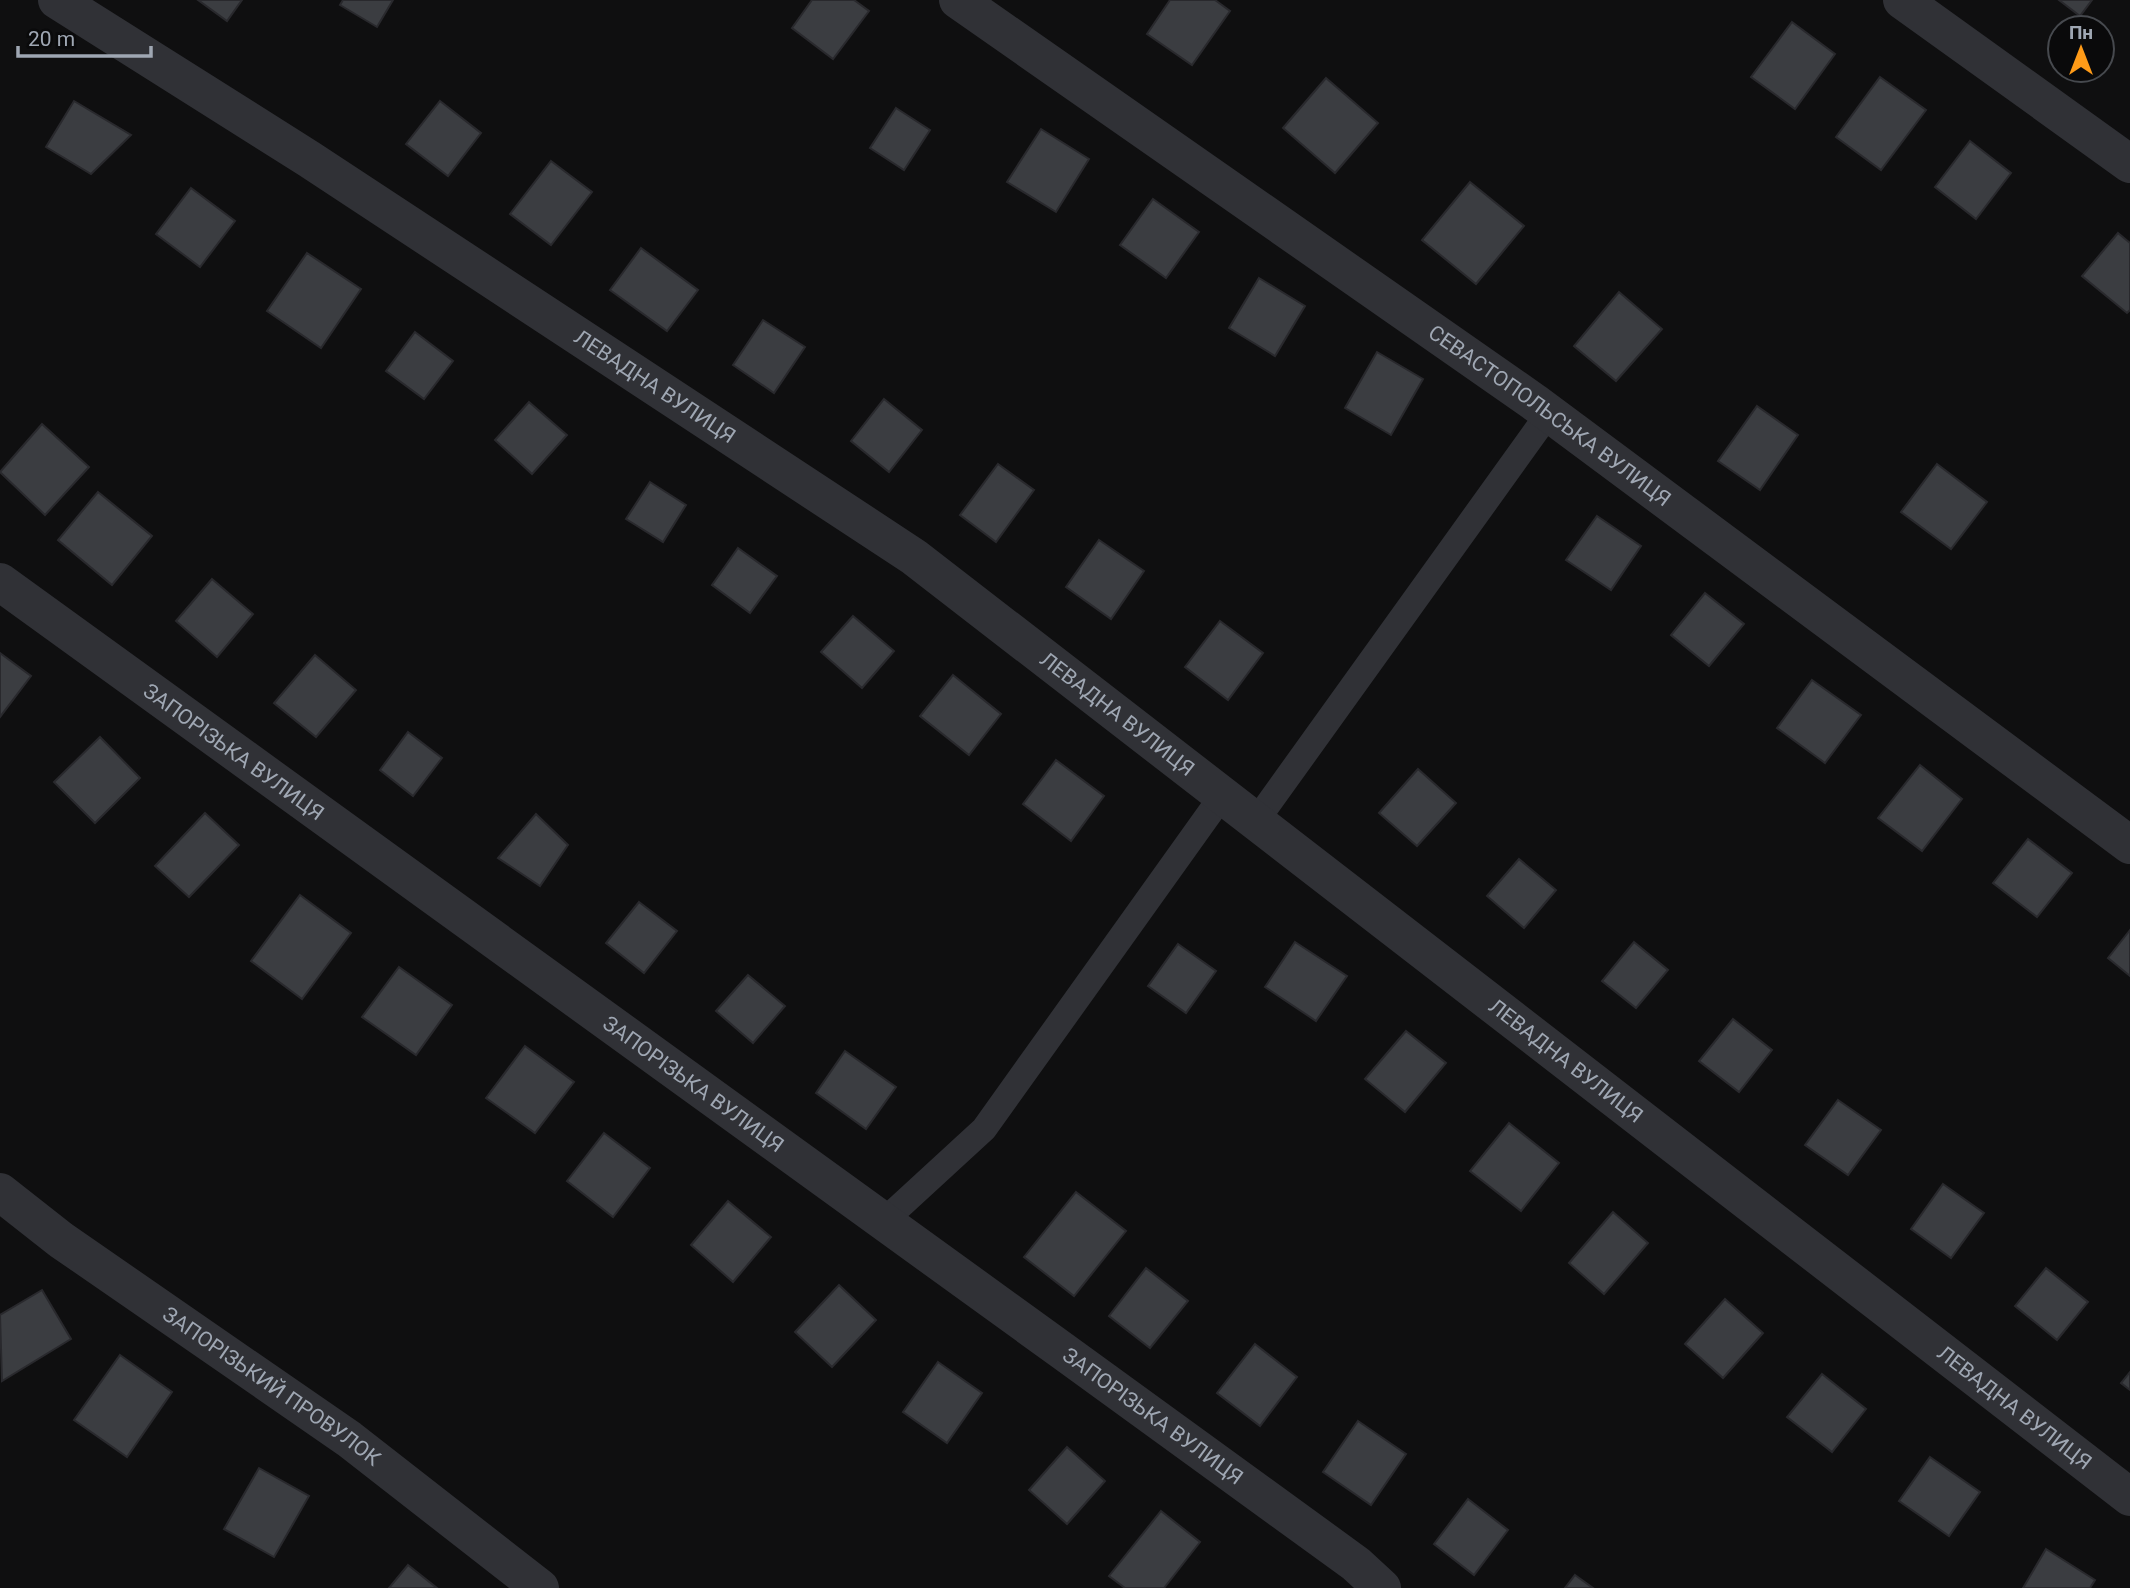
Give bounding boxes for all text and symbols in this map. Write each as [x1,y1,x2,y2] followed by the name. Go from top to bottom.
[18,14,150,58] scale bar
[2046,14,2116,84] north arrow
[2069,21,2093,44] text: Пн
[28,27,75,51] text: 20 m
[1424,320,1675,511] street label: СЕВАСТОПОЛЬСЬКА ВУЛИЦЯ
[570,325,740,448] street label: ЛЕВАДНА ВУЛИЦЯ
[1036,647,1199,781] street label: ЛЕВАДНА ВУЛИЦЯ
[139,679,328,825] street label: ЗАПОРІЗЬКА ВУЛИЦЯ
[1484,994,1647,1128] street label: ЛЕВАДНА ВУЛИЦЯ
[598,1011,788,1157] street label: ЗАПОРІЗЬКА ВУЛИЦЯ
[158,1302,385,1471] street label: ЗАПОРІЗЬКИЙ ПРОВУЛОК
[1933,1341,2096,1475] street label: ЛЕВАДНА ВУЛИЦЯ
[1058,1343,1248,1490] street label: ЗАПОРІЗЬКА ВУЛИЦЯ

